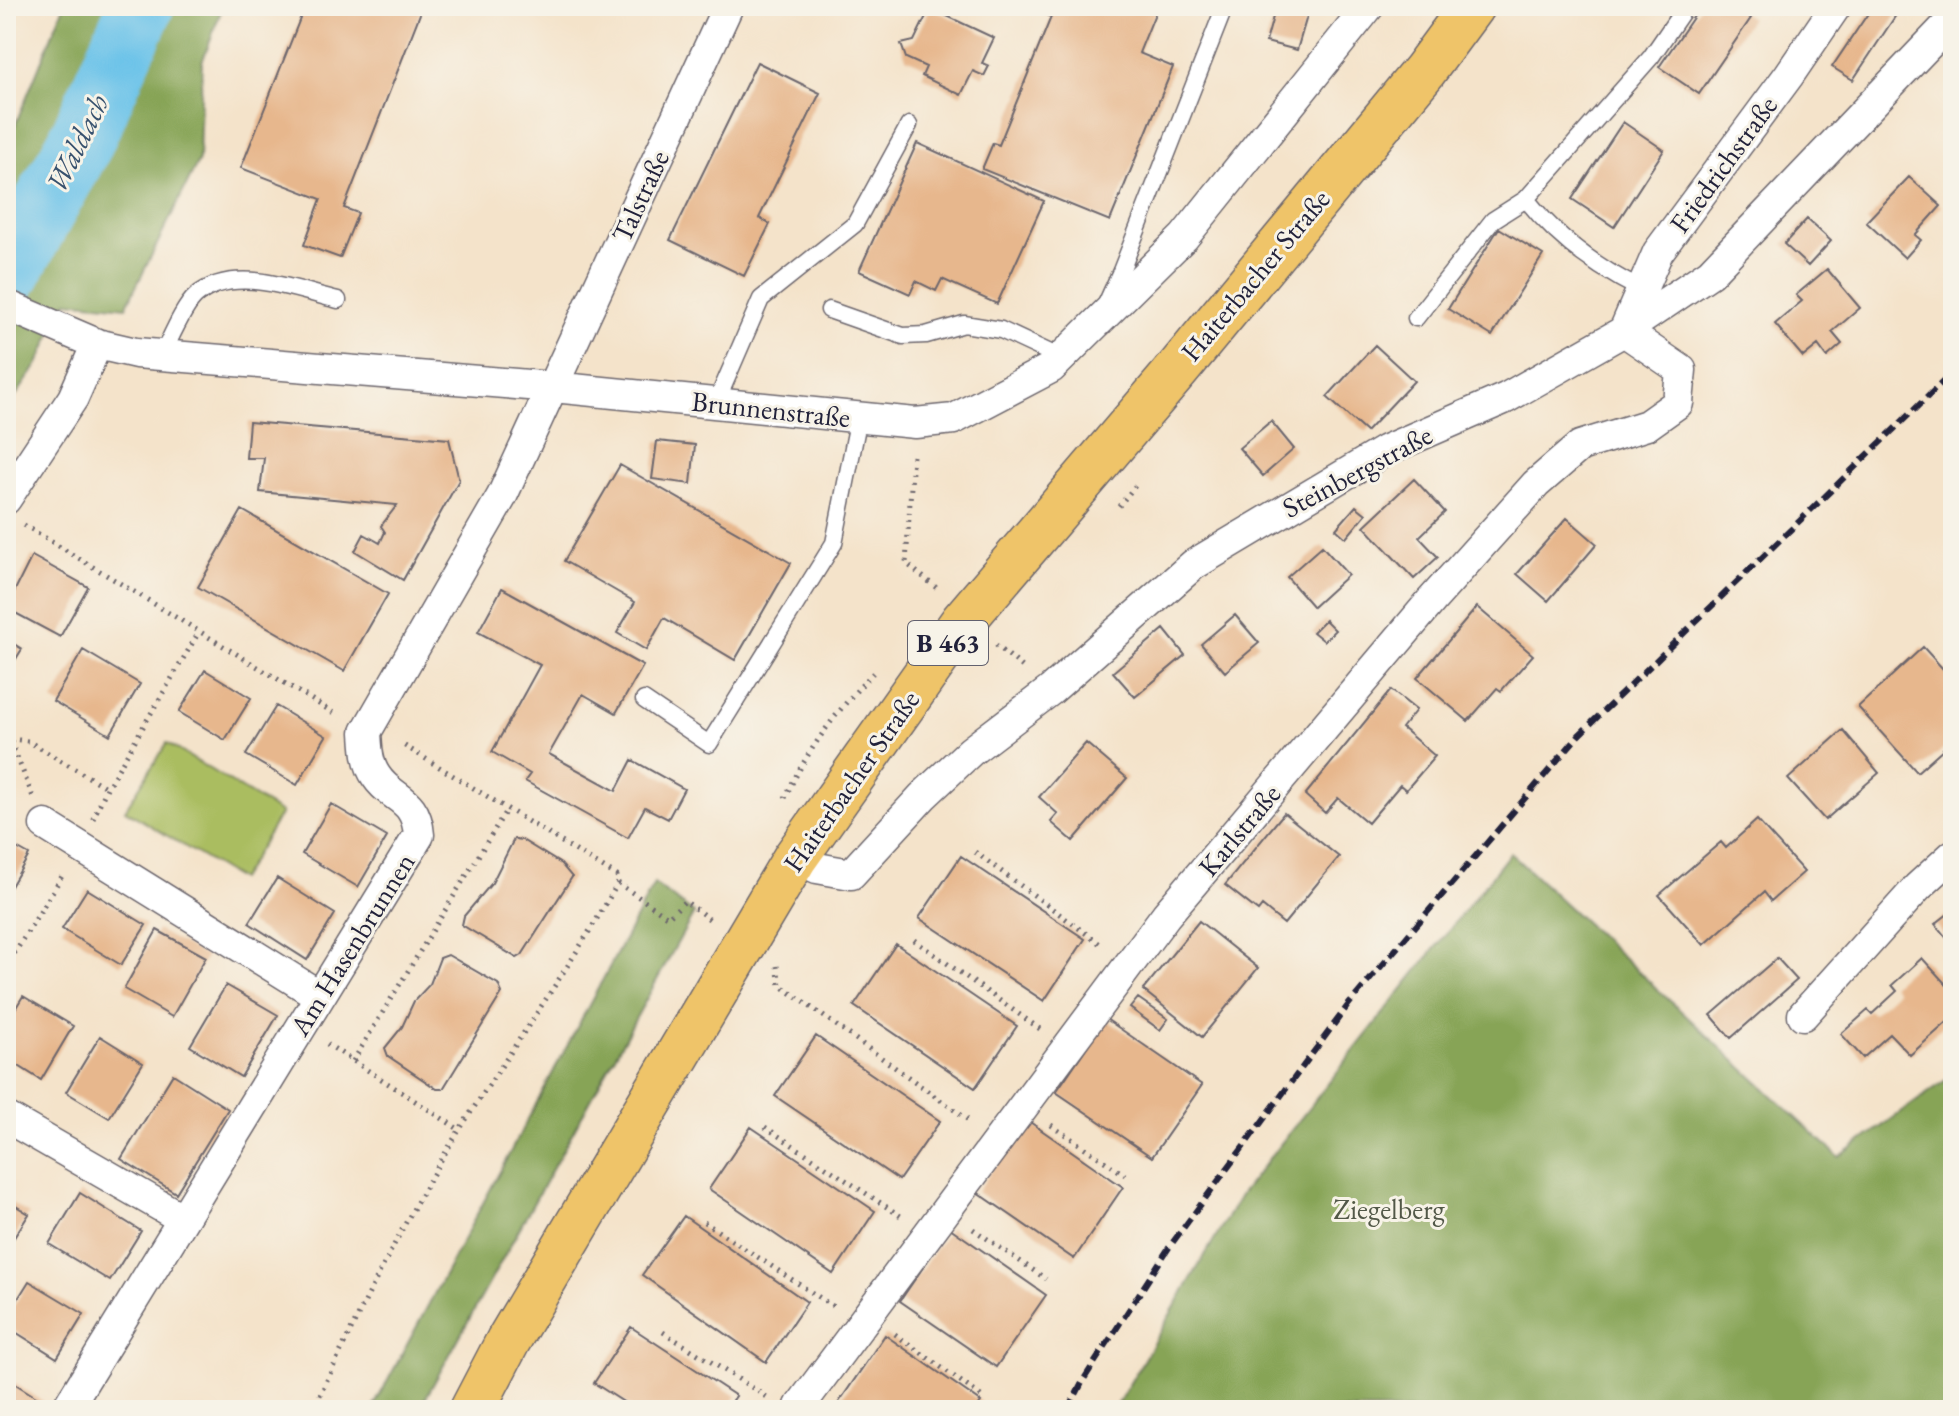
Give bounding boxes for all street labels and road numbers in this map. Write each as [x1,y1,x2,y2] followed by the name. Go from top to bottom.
[1661,88,1785,240] street label: Friedrichstraße
[603,144,677,248] street label: Talstraße
[1172,181,1338,368] street label: Haiterbacher Straße
[690,383,852,435] street label: Brunnenstraße
[1276,416,1438,526] street label: Steinbergstraße
[908,621,988,665] road number: B 463
[775,683,927,879] street label: Haiterbacher Straße
[1190,776,1288,884] street label: Karlstraße
[281,846,423,1043] street label: Am Hasenbrunnen

